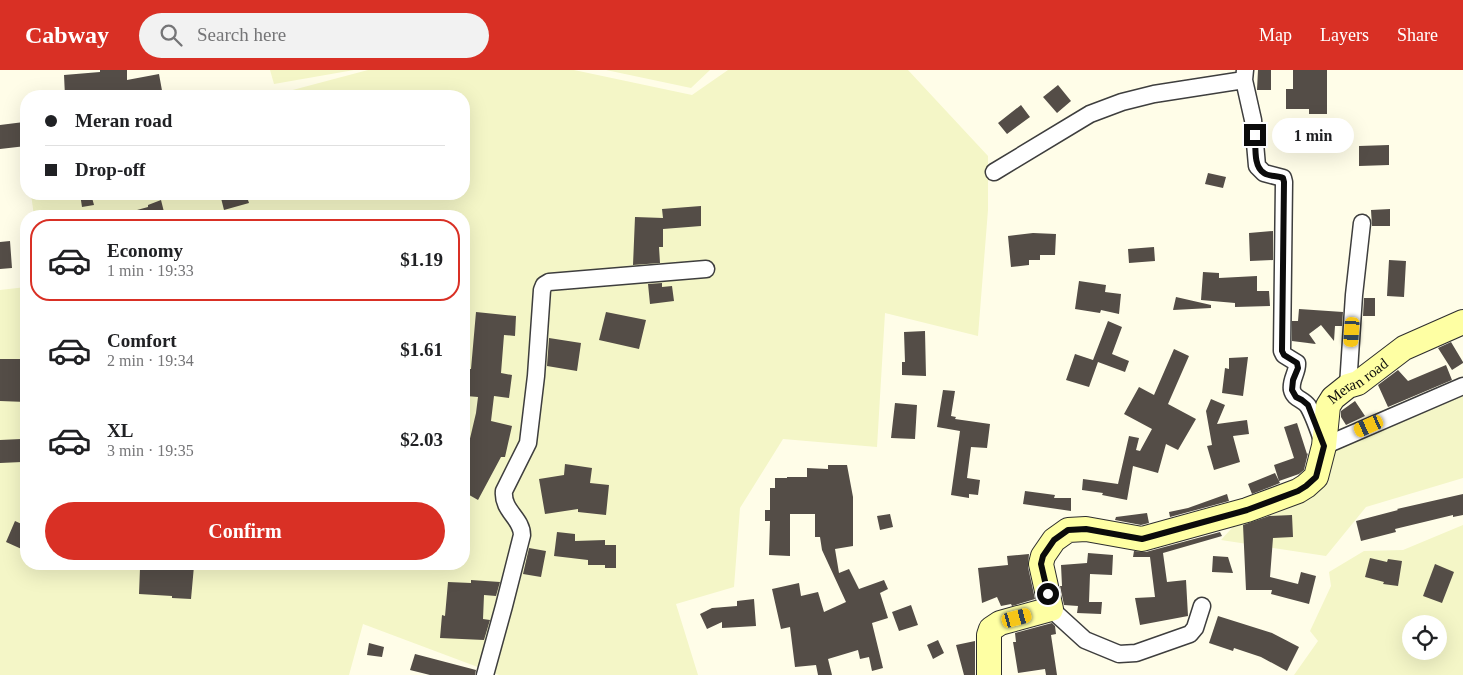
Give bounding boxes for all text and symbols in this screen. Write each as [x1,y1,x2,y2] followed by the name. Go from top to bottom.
[139,13,489,58] search box
[157,21,185,49] icon: search
[25,22,109,48] text: Cabway
[197,24,286,45] text: Search here
[1259,25,1292,45] text: Map
[1320,25,1369,45] text: Layers
[1397,25,1438,45] text: Share
[75,110,172,131] text: Meran road
[1272,118,1355,152] callout: 1 min
[1244,124,1266,146] route end
[1294,127,1332,144] text: 1 min
[75,159,145,180] text: Drop-off
[47,238,92,283] icon: car
[107,240,183,261] text: Economy
[400,249,443,270] text: $1.19
[107,262,194,279] text: 1 min · 19:33
[1343,317,1360,347] car
[47,328,92,373] icon: car
[107,330,177,351] text: Comfort
[400,339,443,360] text: $1.61
[107,352,194,369] text: 2 min · 19:34
[1324,355,1391,407] street label: Meran road
[1352,413,1385,439] car
[47,418,92,463] icon: car
[107,420,133,441] text: XL
[400,429,443,450] text: $2.03
[107,442,194,459] text: 3 min · 19:35
[45,502,445,560] button: Confirm
[1037,583,1059,605] route start
[1000,607,1033,629] car
[1402,615,1447,660] map controls
[1402,615,1447,660] button: locate

